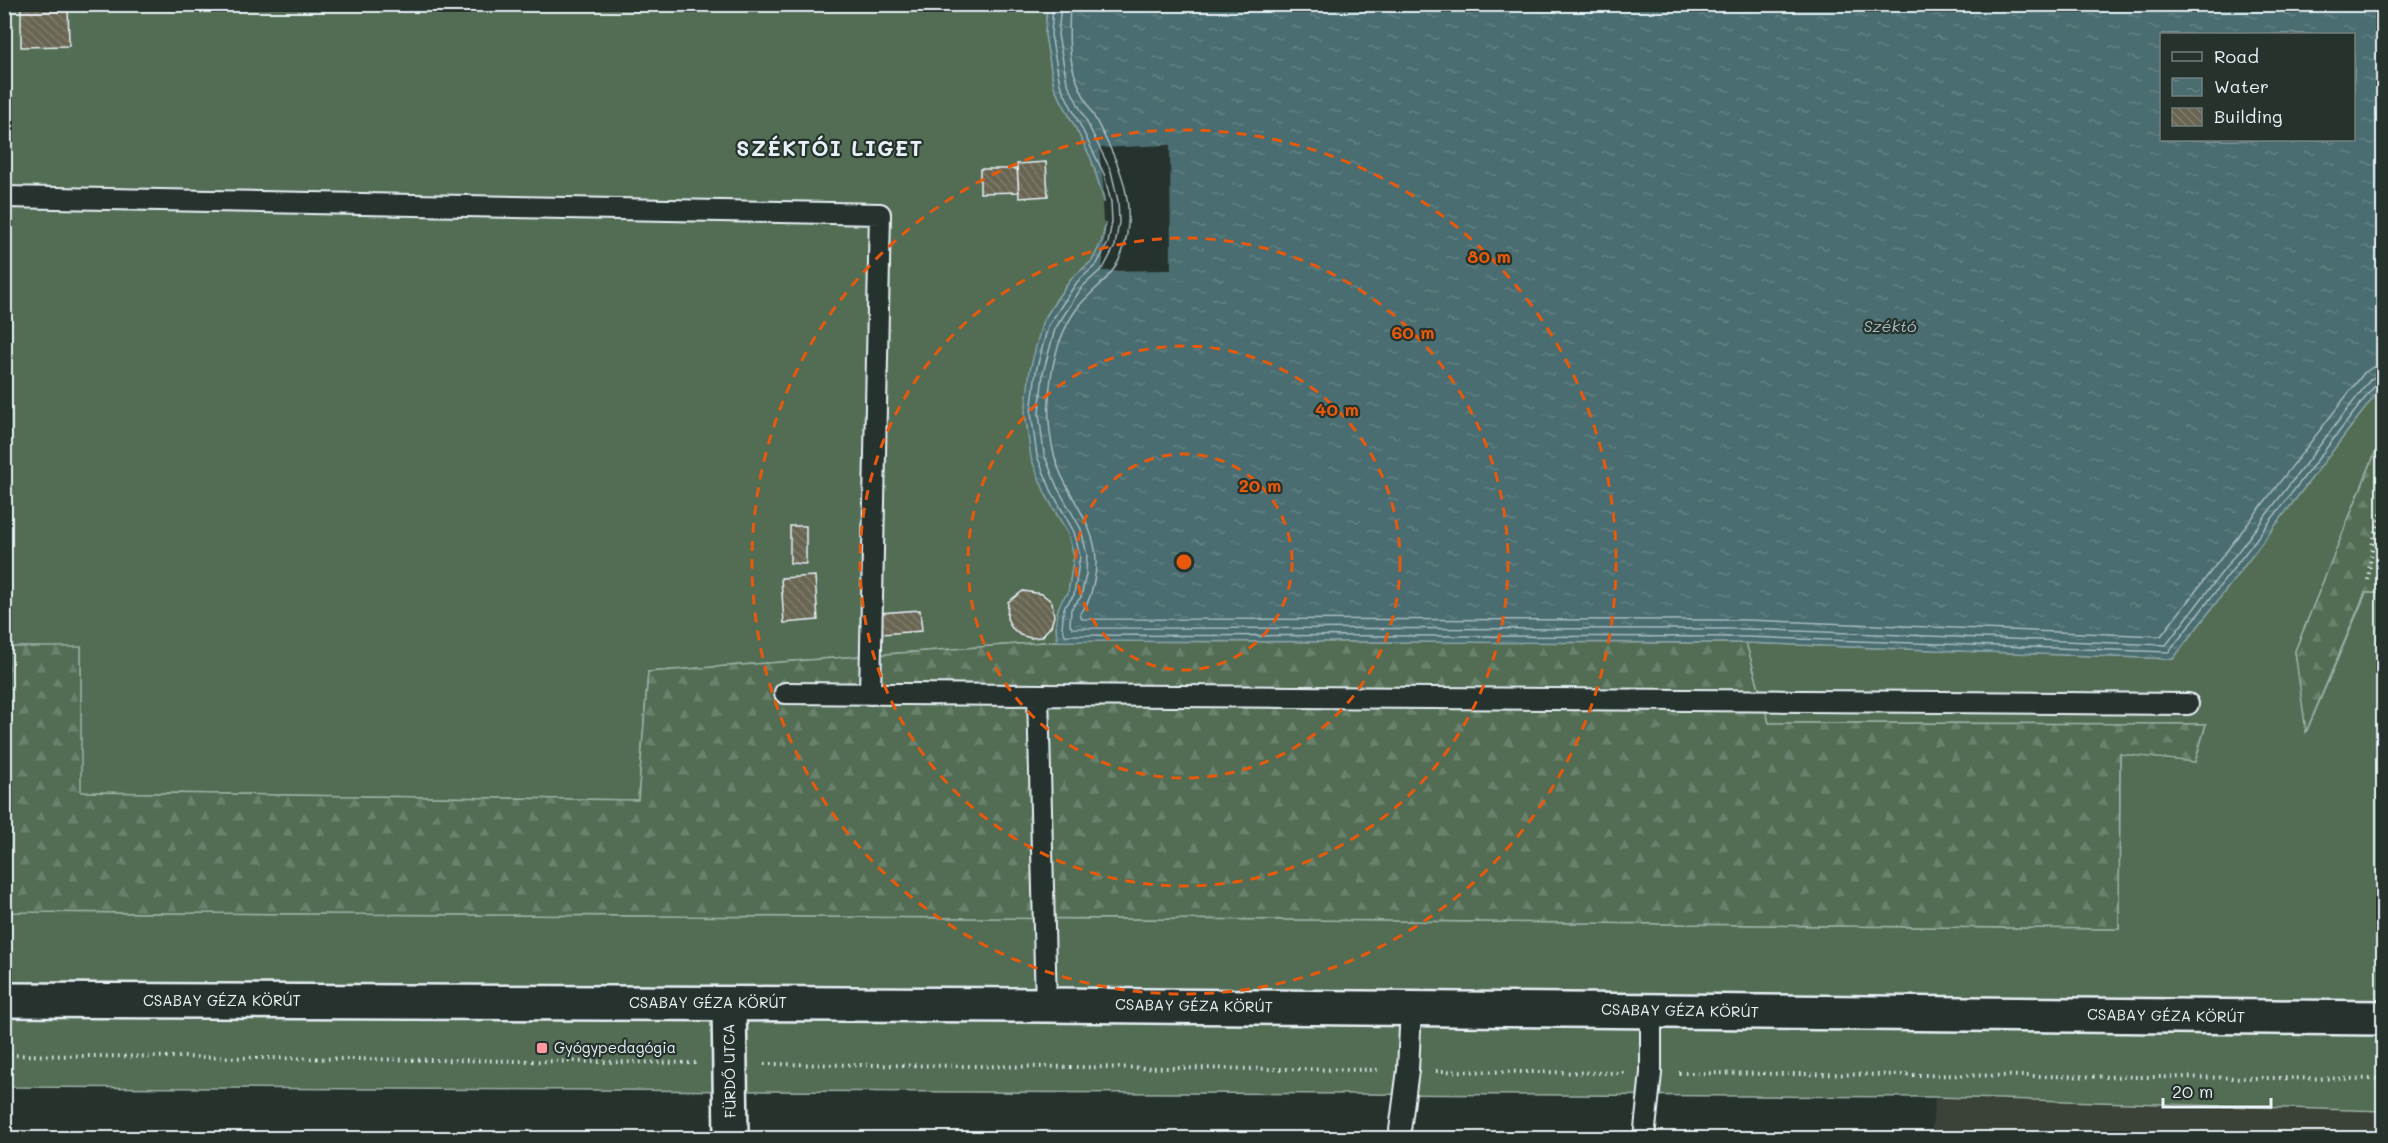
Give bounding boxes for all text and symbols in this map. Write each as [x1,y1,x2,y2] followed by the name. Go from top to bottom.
[2160,33,2355,141] legend
[2214,44,2259,68] text: Road
[2214,74,2269,98] text: Water
[2214,104,2282,128] text: Building
[736,134,924,161] district label: SZÉKTÓI LIGET
[1467,244,1511,268] text: 80 m
[1864,315,1917,336] water label: Széktó
[1391,320,1435,344] text: 60 m
[1315,397,1359,421] text: 40 m
[1239,473,1281,497] text: 20 m
[1174,552,1194,572] centre of rings
[143,990,301,1010] street label: CSABAY GÉZA KÖRÚT
[629,992,787,1012] street label: CSABAY GÉZA KÖRÚT
[1115,994,1273,1016] street label: CSABAY GÉZA KÖRÚT
[1601,999,1759,1021] street label: CSABAY GÉZA KÖRÚT
[2087,1004,2245,1026] street label: CSABAY GÉZA KÖRÚT
[718,1024,740,1118] street label: FÜRDŐ UTCA
[554,1037,676,1057] place label: Gyógypedagógia
[535,1041,549,1055] marker: Gyógypedagógia
[2163,1071,2271,1109] scale bar
[2172,1079,2213,1103] text: 20 m

